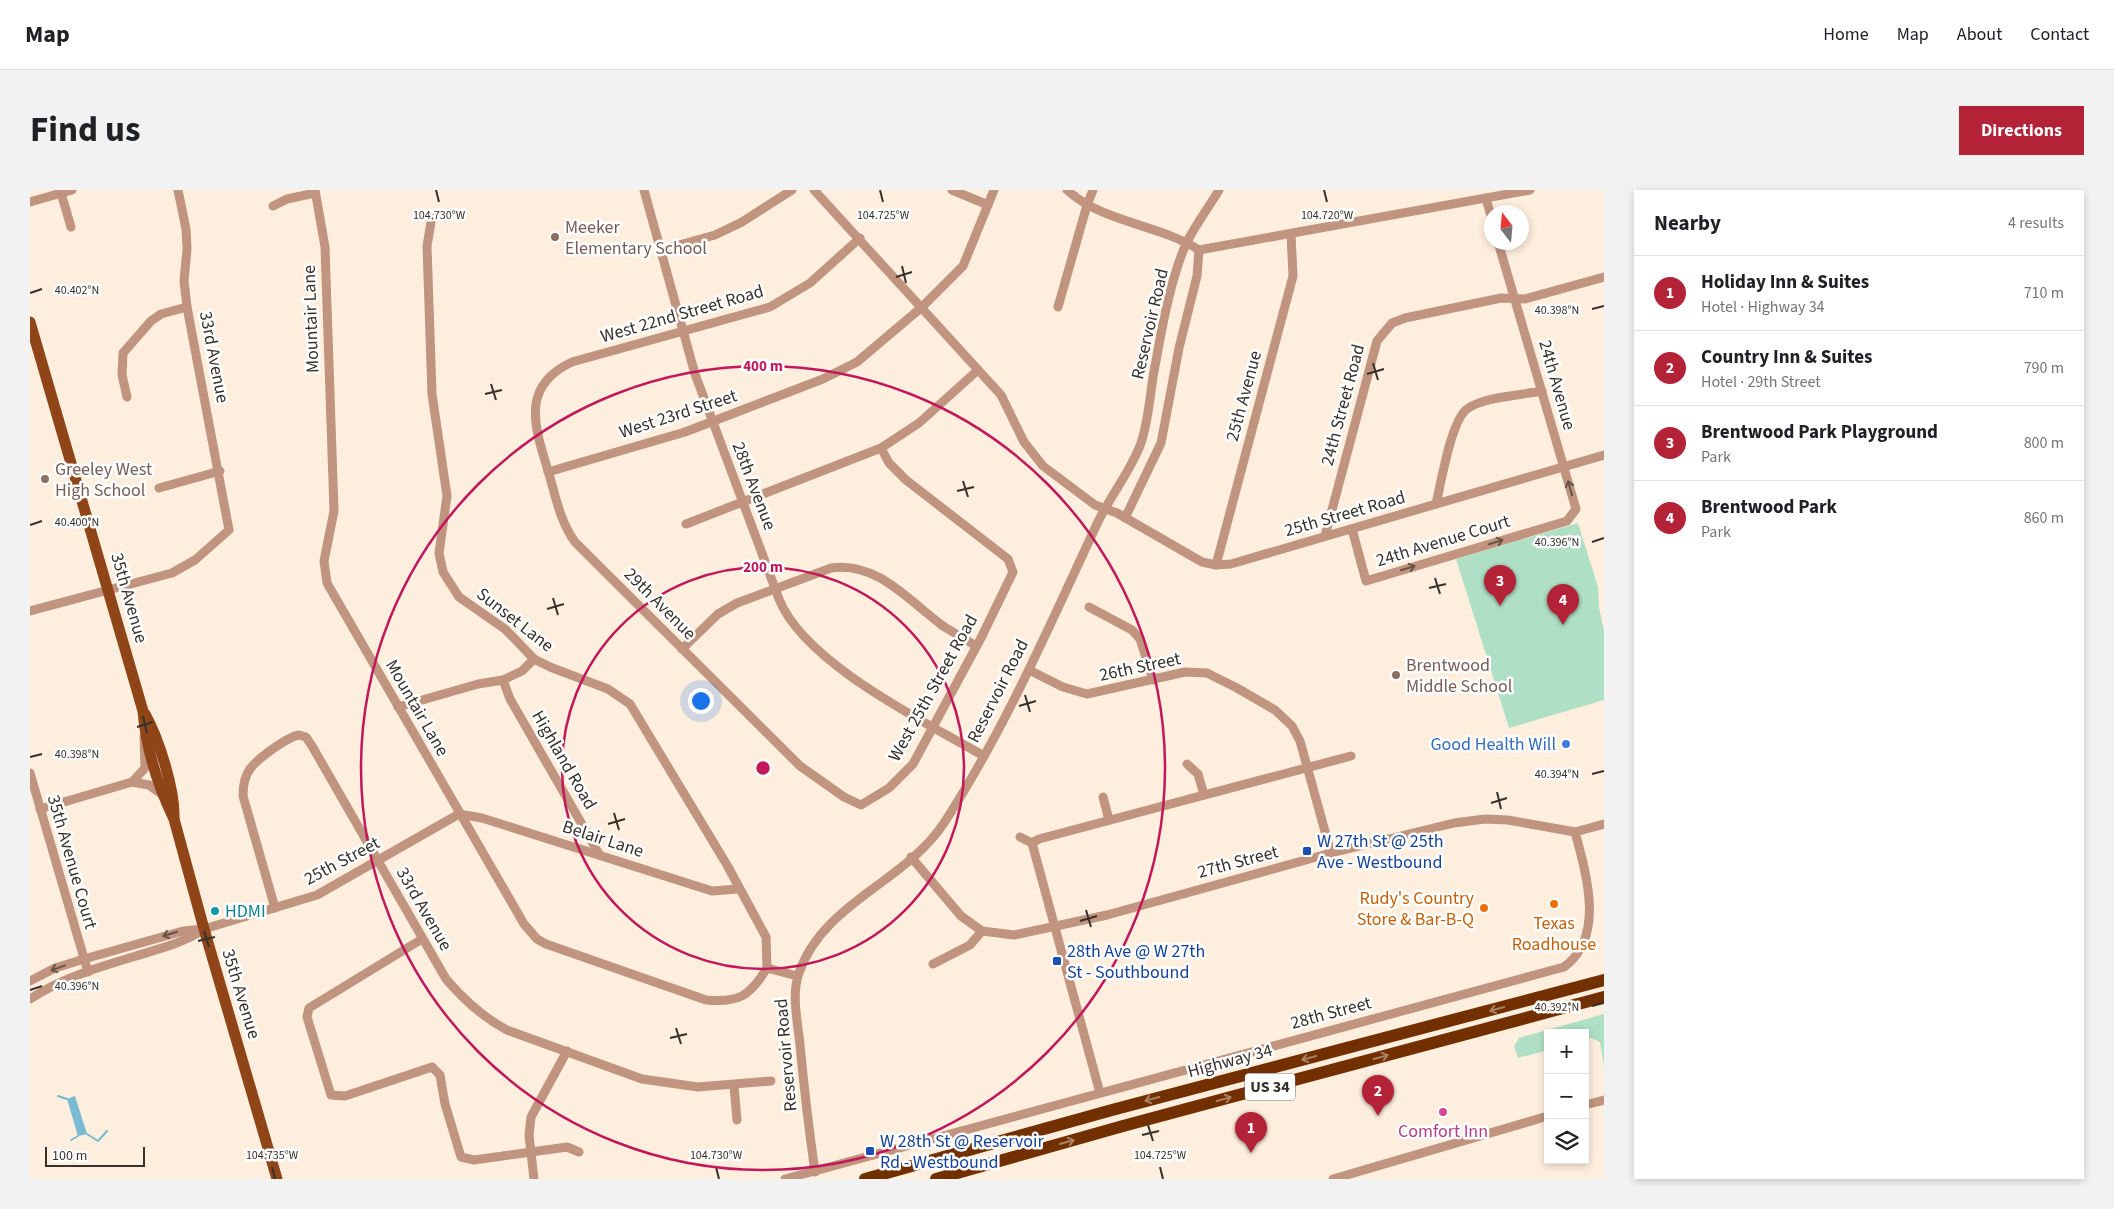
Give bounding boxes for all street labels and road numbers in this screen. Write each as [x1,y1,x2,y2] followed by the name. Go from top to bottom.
[297,264,325,373] street label: Mountair Lane
[1125,266,1175,382] street label: Reservoir Road
[598,279,766,349] street label: West 22nd Street Road
[193,309,235,405] street label: 33rd Avenue
[1532,337,1582,433] street label: 24th Avenue
[1315,342,1371,468] street label: 24th Street Road
[1220,348,1268,444] street label: 25th Avenue
[616,383,740,445] street label: West 23rd Street
[726,438,782,534] street label: 28th Avenue
[1282,485,1408,543] street label: 25th Street Road
[1373,509,1513,573] street label: 24th Avenue Court
[104,550,154,646] street label: 35th Avenue
[618,562,702,646] street label: 29th Avenue
[471,582,559,658] street label: Sunset Lane
[882,610,984,766] street label: West 25th Street Road
[961,635,1035,747] street label: Reservoir Road
[1097,646,1183,688] street label: 26th Street
[379,655,455,761] street label: Mountair Lane
[525,706,603,814] street label: Highland Road
[41,792,103,932] street label: 35th Avenue Court
[559,814,647,864] street label: Belair Lane
[300,831,384,891] street label: 25th Street
[1195,839,1281,885] street label: 27th Street
[390,862,458,956] street label: 33rd Avenue
[215,946,267,1042] street label: 35th Avenue
[1288,990,1374,1036] street label: 28th Street
[769,998,803,1112] street label: Reservoir Road
[1185,1038,1275,1084] street label: Highway 34
[1245,1074,1295,1100] road number: US 34

